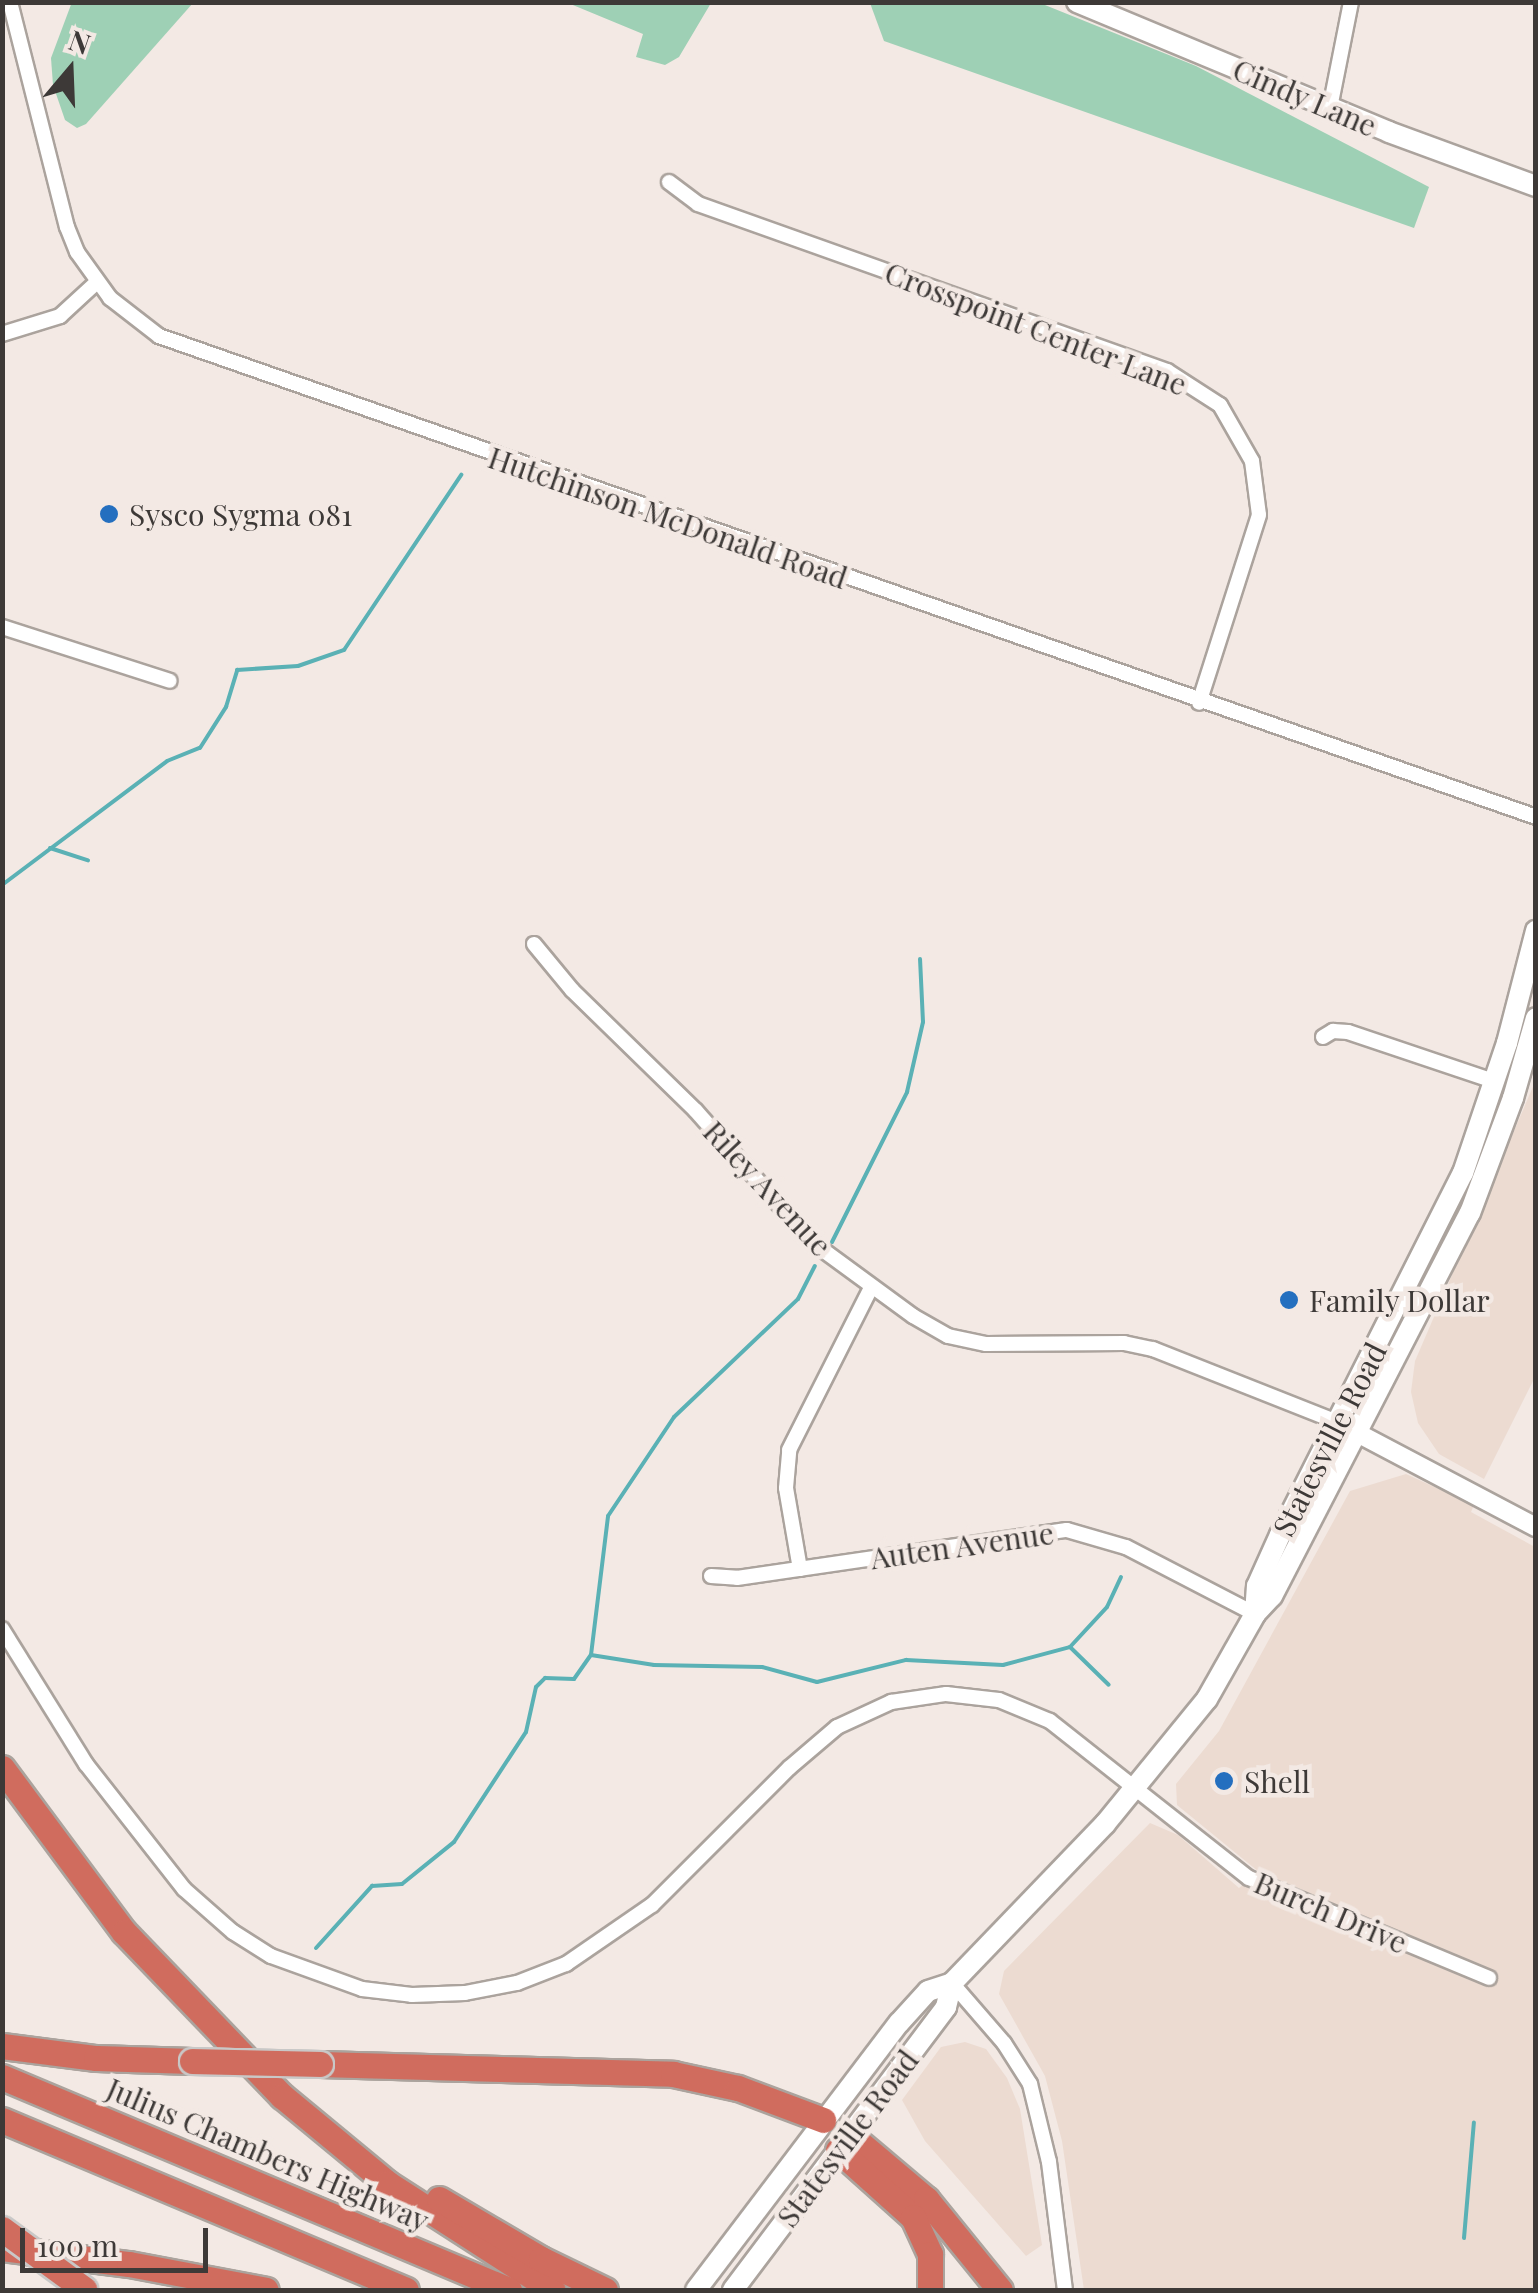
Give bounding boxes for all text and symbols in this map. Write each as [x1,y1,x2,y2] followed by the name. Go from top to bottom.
[20,20,120,120] north arrow
[64,20,96,62] text: N
[1228,51,1382,143] street label: Cindy Lane
[880,254,1192,402] street label: Crosspoint Center Lane
[484,439,852,595] street label: Hutchinson McDonald Road
[129,496,353,532] place label: Sysco Sygma 081
[98,503,120,525] marker: Sysco Sygma 081
[696,1112,840,1264] street label: Riley Avenue
[1309,1282,1490,1318] place label: Family Dollar
[1278,1289,1300,1311] marker: Family Dollar
[1265,1336,1393,1542] street label: Statesville Road
[868,1514,1056,1576] street label: Auten Avenue
[1244,1763,1310,1799] place label: Shell
[1213,1770,1235,1792] marker: Shell
[1249,1864,1413,1960] street label: Burch Drive
[769,2042,925,2234] street label: Statesville Road
[102,2070,434,2238] street label: Julius Chambers Highway
[25,2208,212,2270] scale bar
[37,2225,118,2265] text: 100 m

